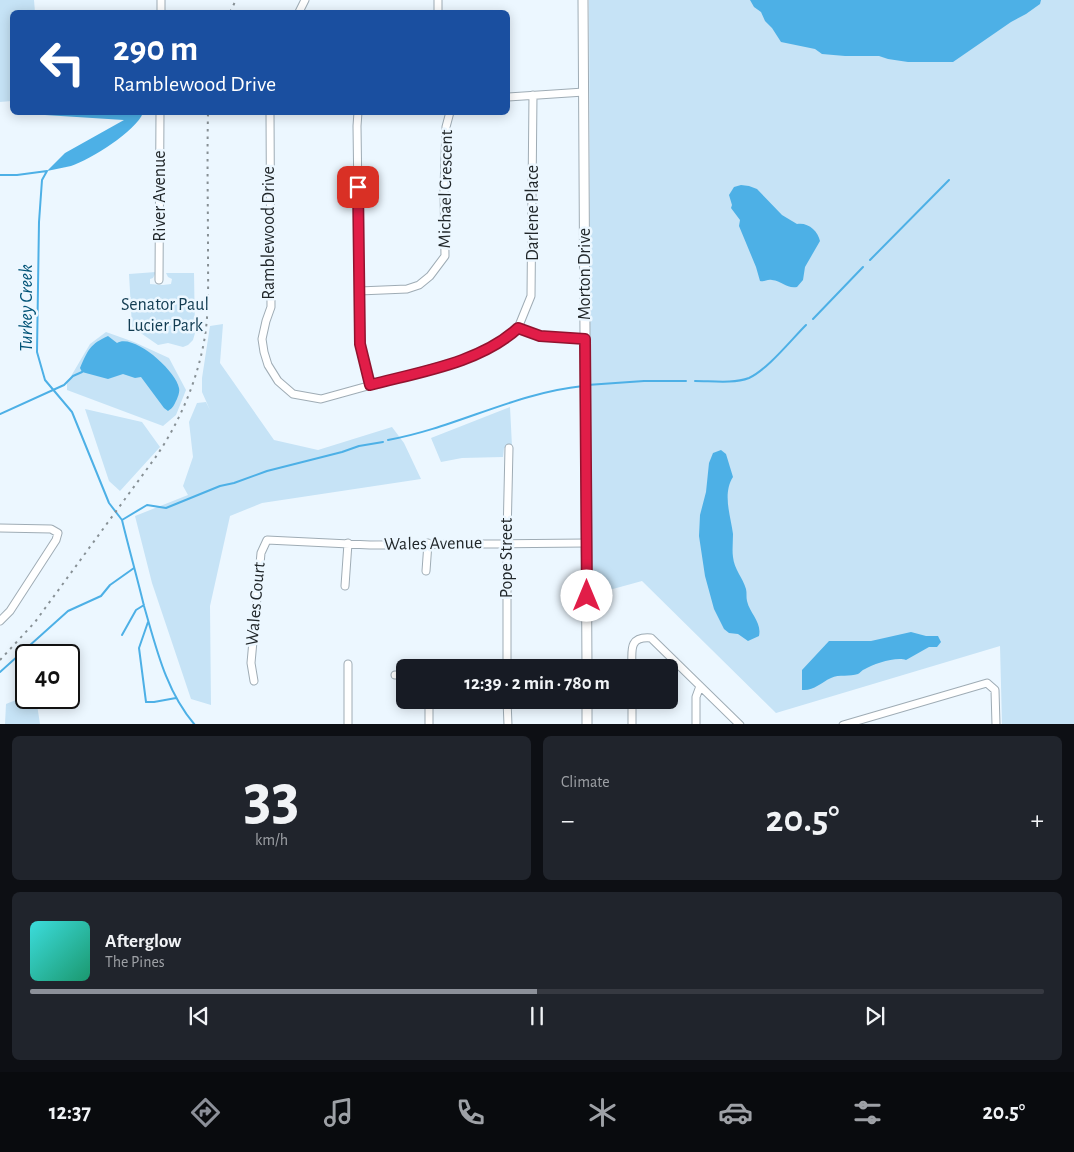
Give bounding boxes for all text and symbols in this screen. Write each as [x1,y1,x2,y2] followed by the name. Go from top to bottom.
[30,30,95,95] icon: left
[113,32,198,67] text: 290 m
[113,73,276,95] text: Ramblewood Drive
[436,129,456,249] street label: Michael Crescent
[151,150,169,242] street label: River Avenue
[524,165,542,261] street label: Darlene Place
[260,166,278,300] street label: Ramblewood Drive
[337,166,379,208] pin
[344,173,372,201] icon: arrive
[576,228,594,320] street label: Morton Drive
[17,264,36,352] water label: Turkey Creek
[121,296,209,335] park label: Senator Paul Lucier Park
[498,518,516,598] street label: Pope Street
[384,534,482,554] street label: Wales Avenue
[243,561,269,647] street label: Wales Court
[560,569,612,621] position arrow
[15,644,80,709] speed limit sign: 40
[464,674,610,693] text: 12:39 · 2 min · 780 m
[243,766,300,831] text: 33
[561,774,610,790] text: Climate
[766,801,839,839] text: 20.5°
[561,807,574,835] text: −
[1031,807,1044,835] text: +
[255,832,288,848] text: km/h
[105,932,181,951] text: Afterglow
[105,954,165,970] text: The Pines
[185,1002,213,1030] icon: previous
[523,1002,551,1030] icon: pause
[861,1002,889,1030] icon: next
[188,1095,223,1130] icon: directions
[321,1095,356,1130] icon: music
[453,1095,488,1130] icon: phone
[585,1095,620,1130] icon: climate
[718,1095,753,1130] icon: car
[850,1095,885,1130] icon: filters
[49,1101,91,1123] text: 12:37
[983,1101,1025,1123] text: 20.5°

